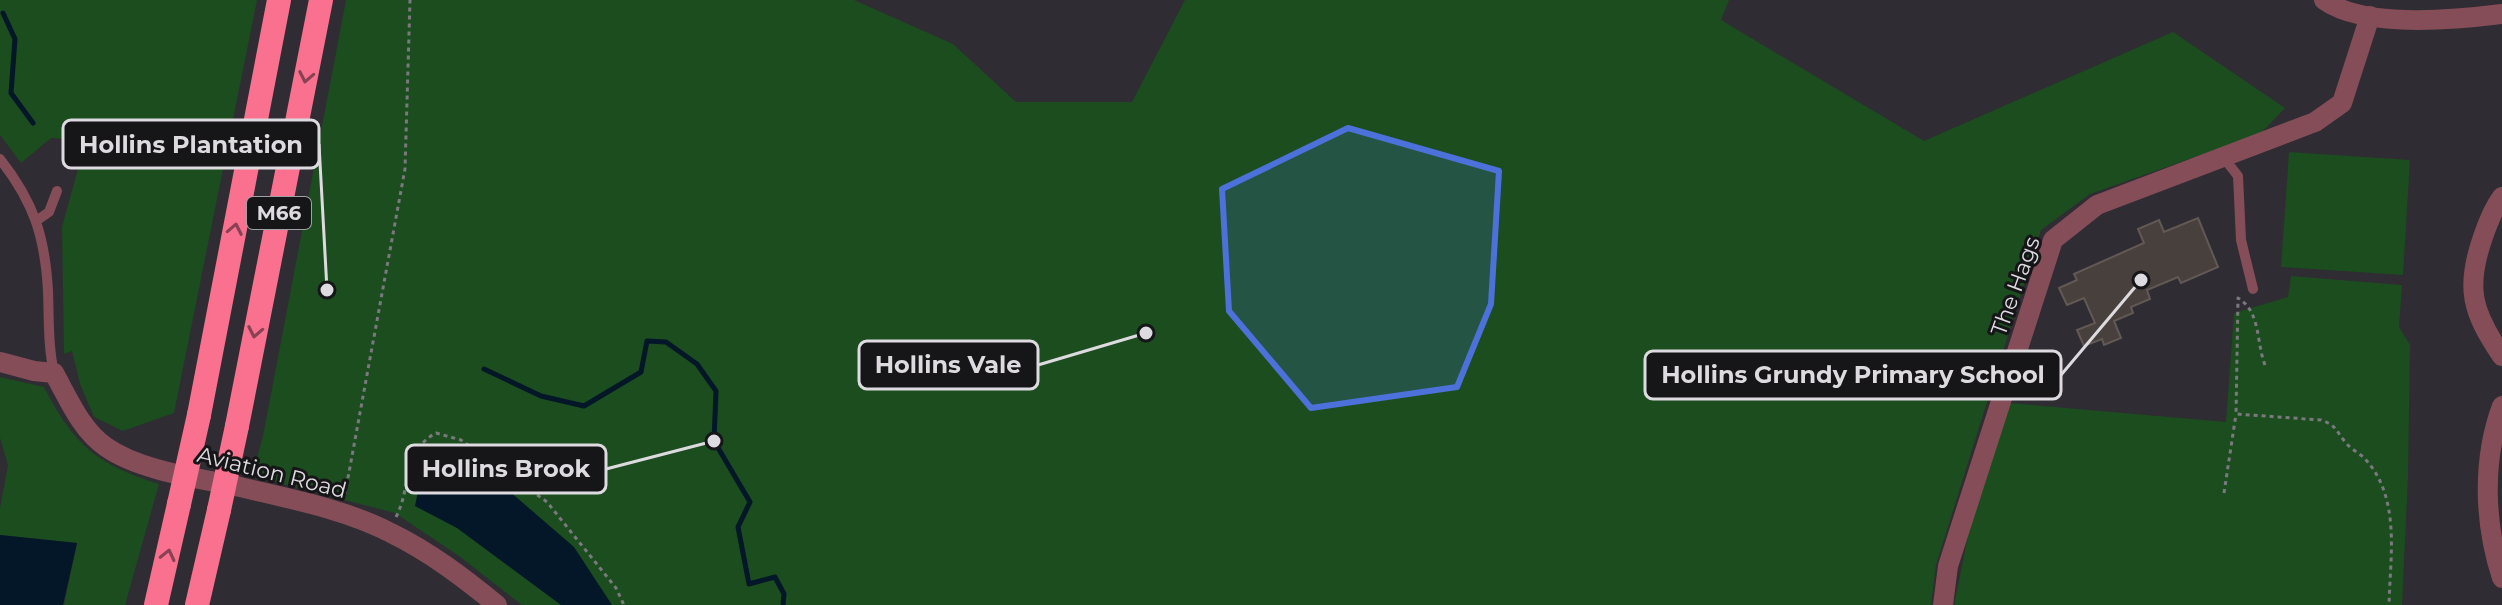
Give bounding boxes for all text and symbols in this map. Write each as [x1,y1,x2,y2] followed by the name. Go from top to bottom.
[298,69,315,83] one-way arrow
[63,120,319,168] callout: Hollins Plantation
[79,130,303,159] text: Hollins Plantation
[247,197,311,229] road number: M66
[226,222,243,236] one-way arrow
[1985,233,2046,339] street label: The Hags
[248,325,265,338] one-way arrow
[859,341,1038,389] callout: Hollins Vale
[875,350,1021,379] text: Hollins Vale
[1645,351,2061,399] callout: Hollins Grundy Primary School
[1661,360,2045,389] text: Hollins Grundy Primary School
[194,441,349,504] street label: Aviation Road
[406,445,606,493] callout: Hollins Brook
[422,454,591,483] text: Hollins Brook
[159,548,176,562] one-way arrow

